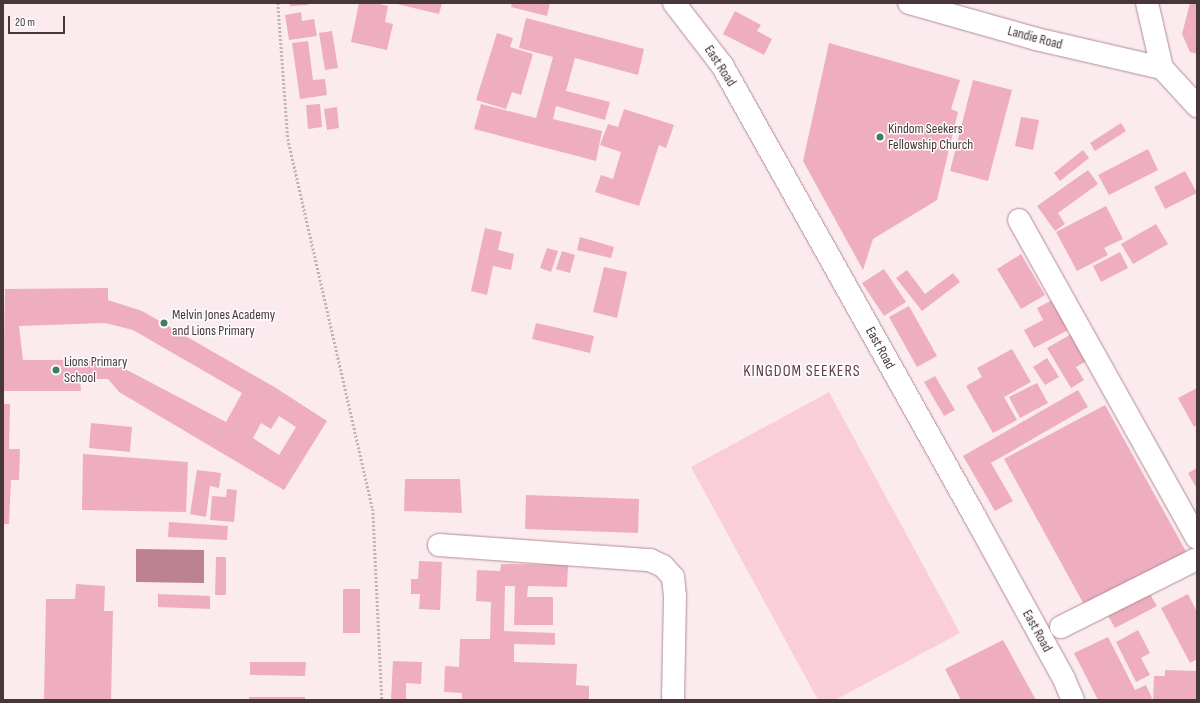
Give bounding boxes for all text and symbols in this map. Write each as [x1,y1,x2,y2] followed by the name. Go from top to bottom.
[10,8,67,34] scale bar
[15,15,35,30] text: 20 m
[1006,23,1064,53] street label: Landie Road
[700,42,740,90] street label: East Road
[888,121,973,154] place label: Kindom Seekers Fellowship Church
[875,132,885,142] marker: Kindom Seekers Fellowship Church
[172,307,275,340] place label: Melvin Jones Academy and Lions Primary
[159,318,169,328] marker: Melvin Jones Academy and Lions Primary
[862,324,898,372] street label: East Road
[64,354,127,386] place label: Lions Primary School
[743,362,861,382] district label: KINGDOM SEEKERS
[51,365,61,375] marker: Lions Primary School
[1019,607,1055,655] street label: East Road

